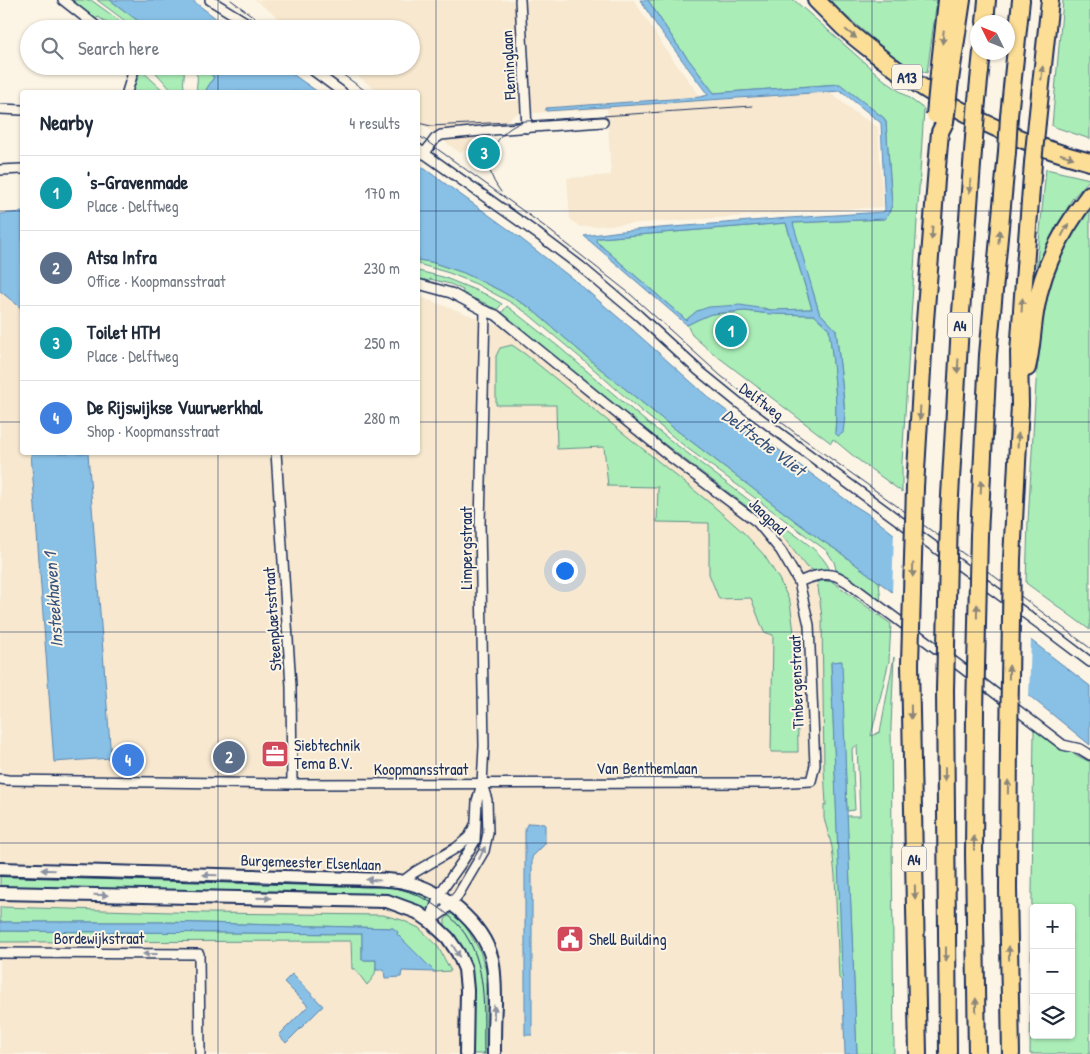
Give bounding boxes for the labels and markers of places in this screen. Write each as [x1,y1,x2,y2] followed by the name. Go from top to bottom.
[468,134,500,172] pin: 3
[715,312,747,350] pin: 1
[294,734,361,774] place label: Siebtechnik Tema B.V.
[213,738,245,776] pin: 2
[260,739,290,769] office icon: Siebtechnik Tema B.V.
[112,741,144,779] pin: 4
[555,924,585,954] public building icon: Shell Building
[589,928,667,950] place label: Shell Building

